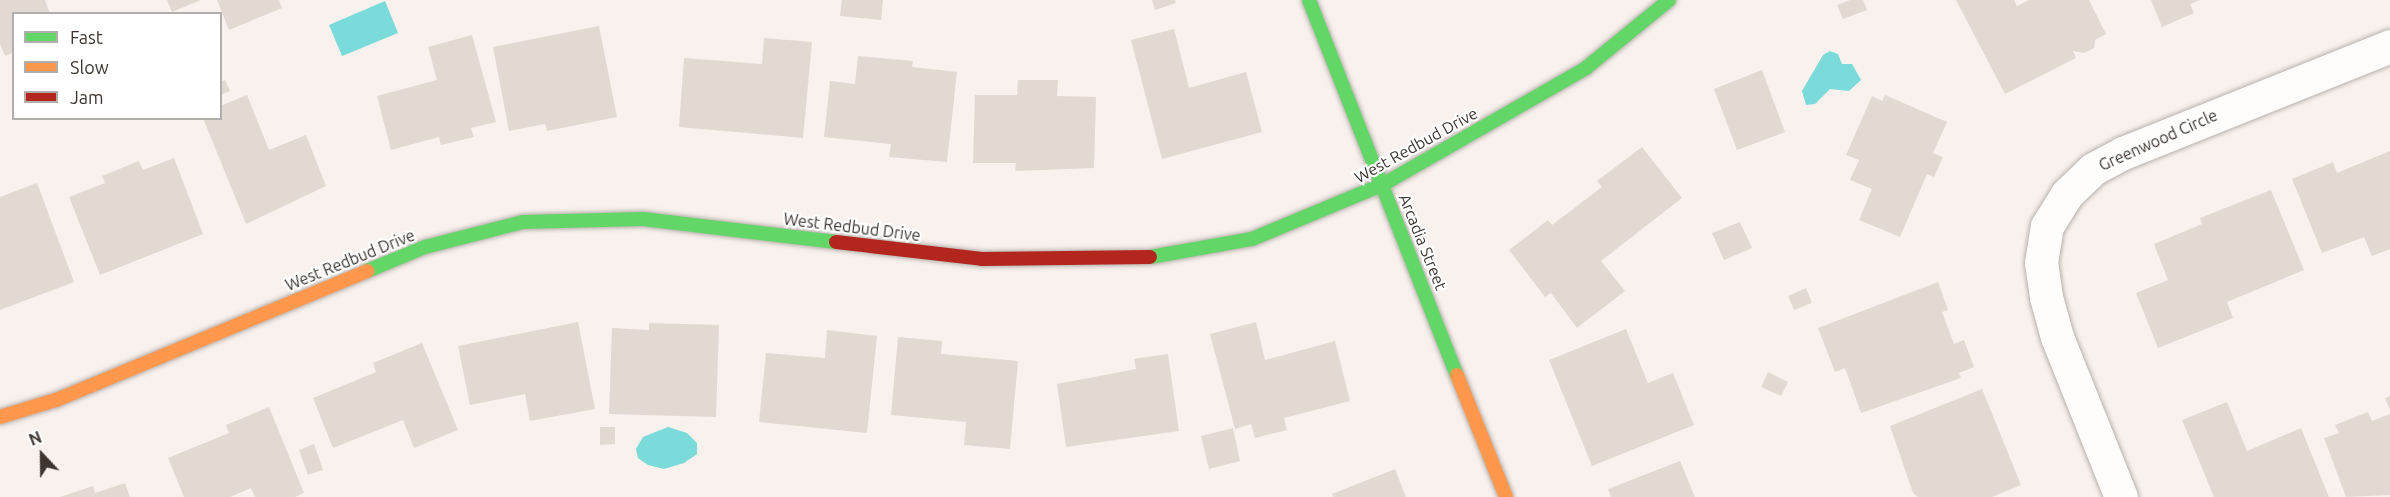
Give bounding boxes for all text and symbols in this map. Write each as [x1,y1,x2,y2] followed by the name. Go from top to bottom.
[12,12,222,120] legend
[70,27,103,47] text: Fast
[70,57,109,77] text: Slow
[70,87,104,107] text: Jam
[1351,103,1481,187] street label: West Redbud Drive
[2096,105,2220,175] street label: Greenwood Circle
[1395,191,1451,293] street label: Arcadia Street
[782,209,922,245] street label: West Redbud Drive
[283,225,417,295] street label: West Redbud Drive
[12,425,72,485] north arrow
[26,428,44,449] text: N

